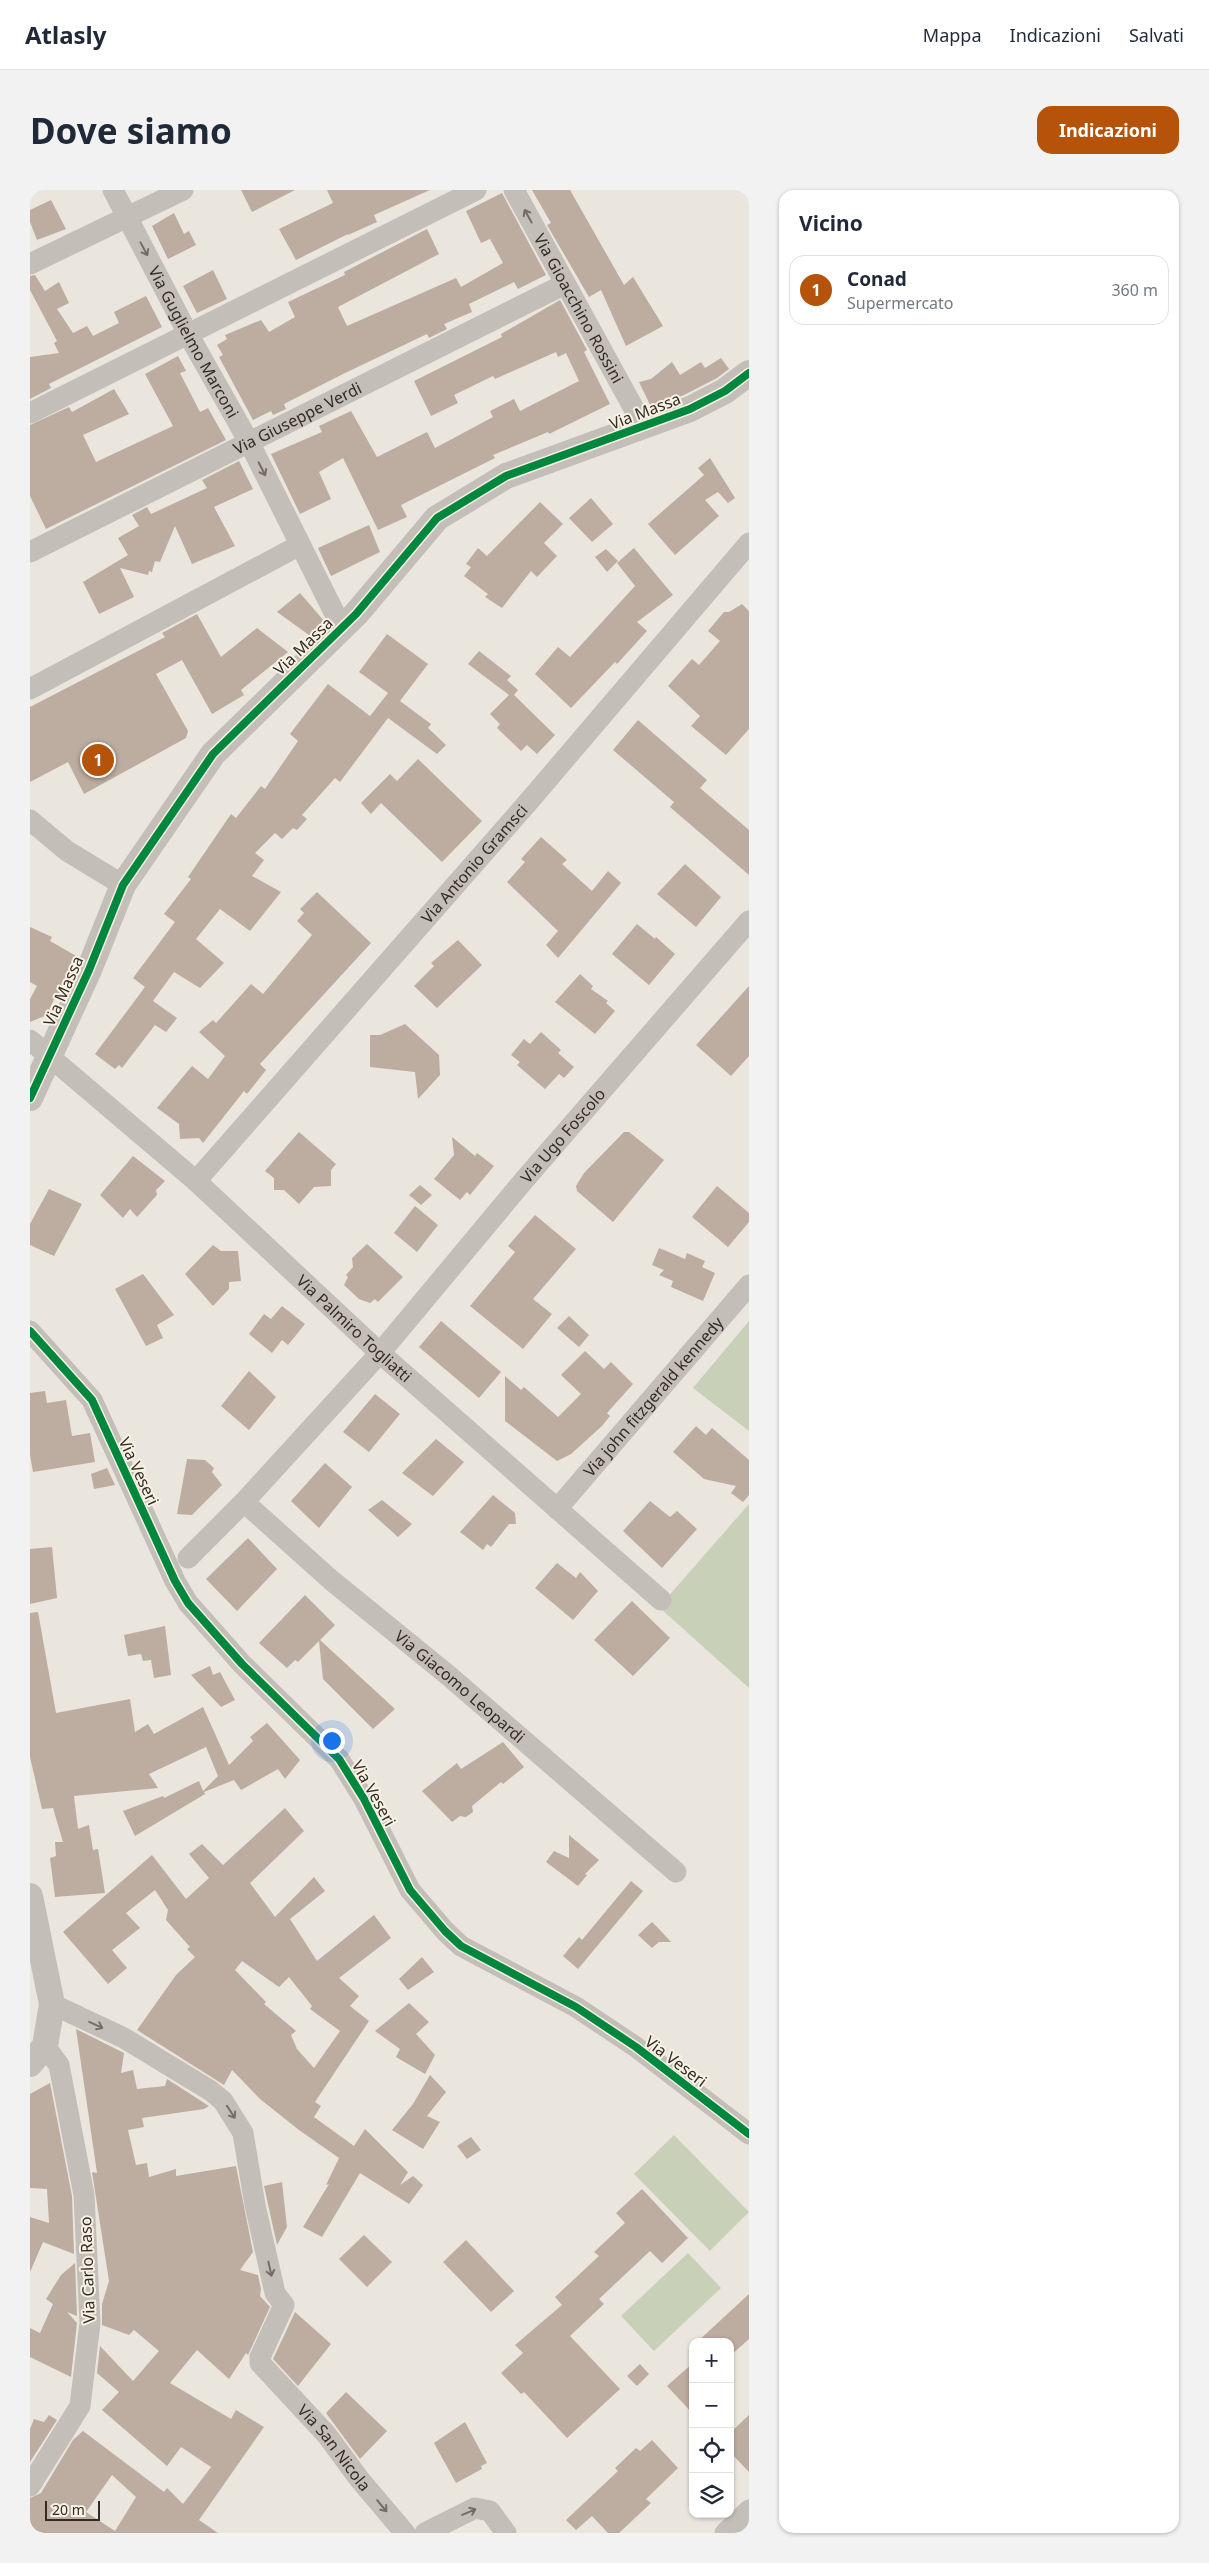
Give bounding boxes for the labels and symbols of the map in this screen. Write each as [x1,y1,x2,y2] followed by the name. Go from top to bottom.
[523,208,533,223] one-way arrow
[529,230,629,387] street label: Via Gioacchino Rossini
[140,241,149,256] one-way arrow
[143,262,244,422] street label: Via Guglielmo Marconi
[229,377,365,459] street label: Via Giuseppe Verdi
[606,387,684,435] street label: Via Massa
[258,461,267,476] one-way arrow
[269,612,337,680] street label: Via Massa
[82,741,114,779] pin: 1
[416,799,532,928] street label: Via Antonio Gramsci
[38,952,88,1030] street label: Via Massa
[515,1083,610,1188] street label: Via Ugo Foscolo
[292,1270,417,1387] street label: Via Palmiro Togliatti
[578,1311,729,1481] street label: Via john fitzgerald kennedy
[114,1433,164,1509] street label: Via Veseri
[390,1625,530,1748] street label: Via Giacomo Leopardi
[319,1728,345,1754] your location
[347,1756,401,1830] street label: Via Veseri
[88,2021,103,2030] one-way arrow
[640,2030,712,2092] street label: Via Veseri
[227,2105,237,2119] one-way arrow
[74,2216,100,2324] street label: Via Carlo Raso
[266,2261,275,2277] one-way arrow
[293,2399,376,2496] street label: Via San Nicola
[45,2498,100,2521] scale bar
[377,2500,388,2513] one-way arrow
[461,2506,476,2516] one-way arrow

